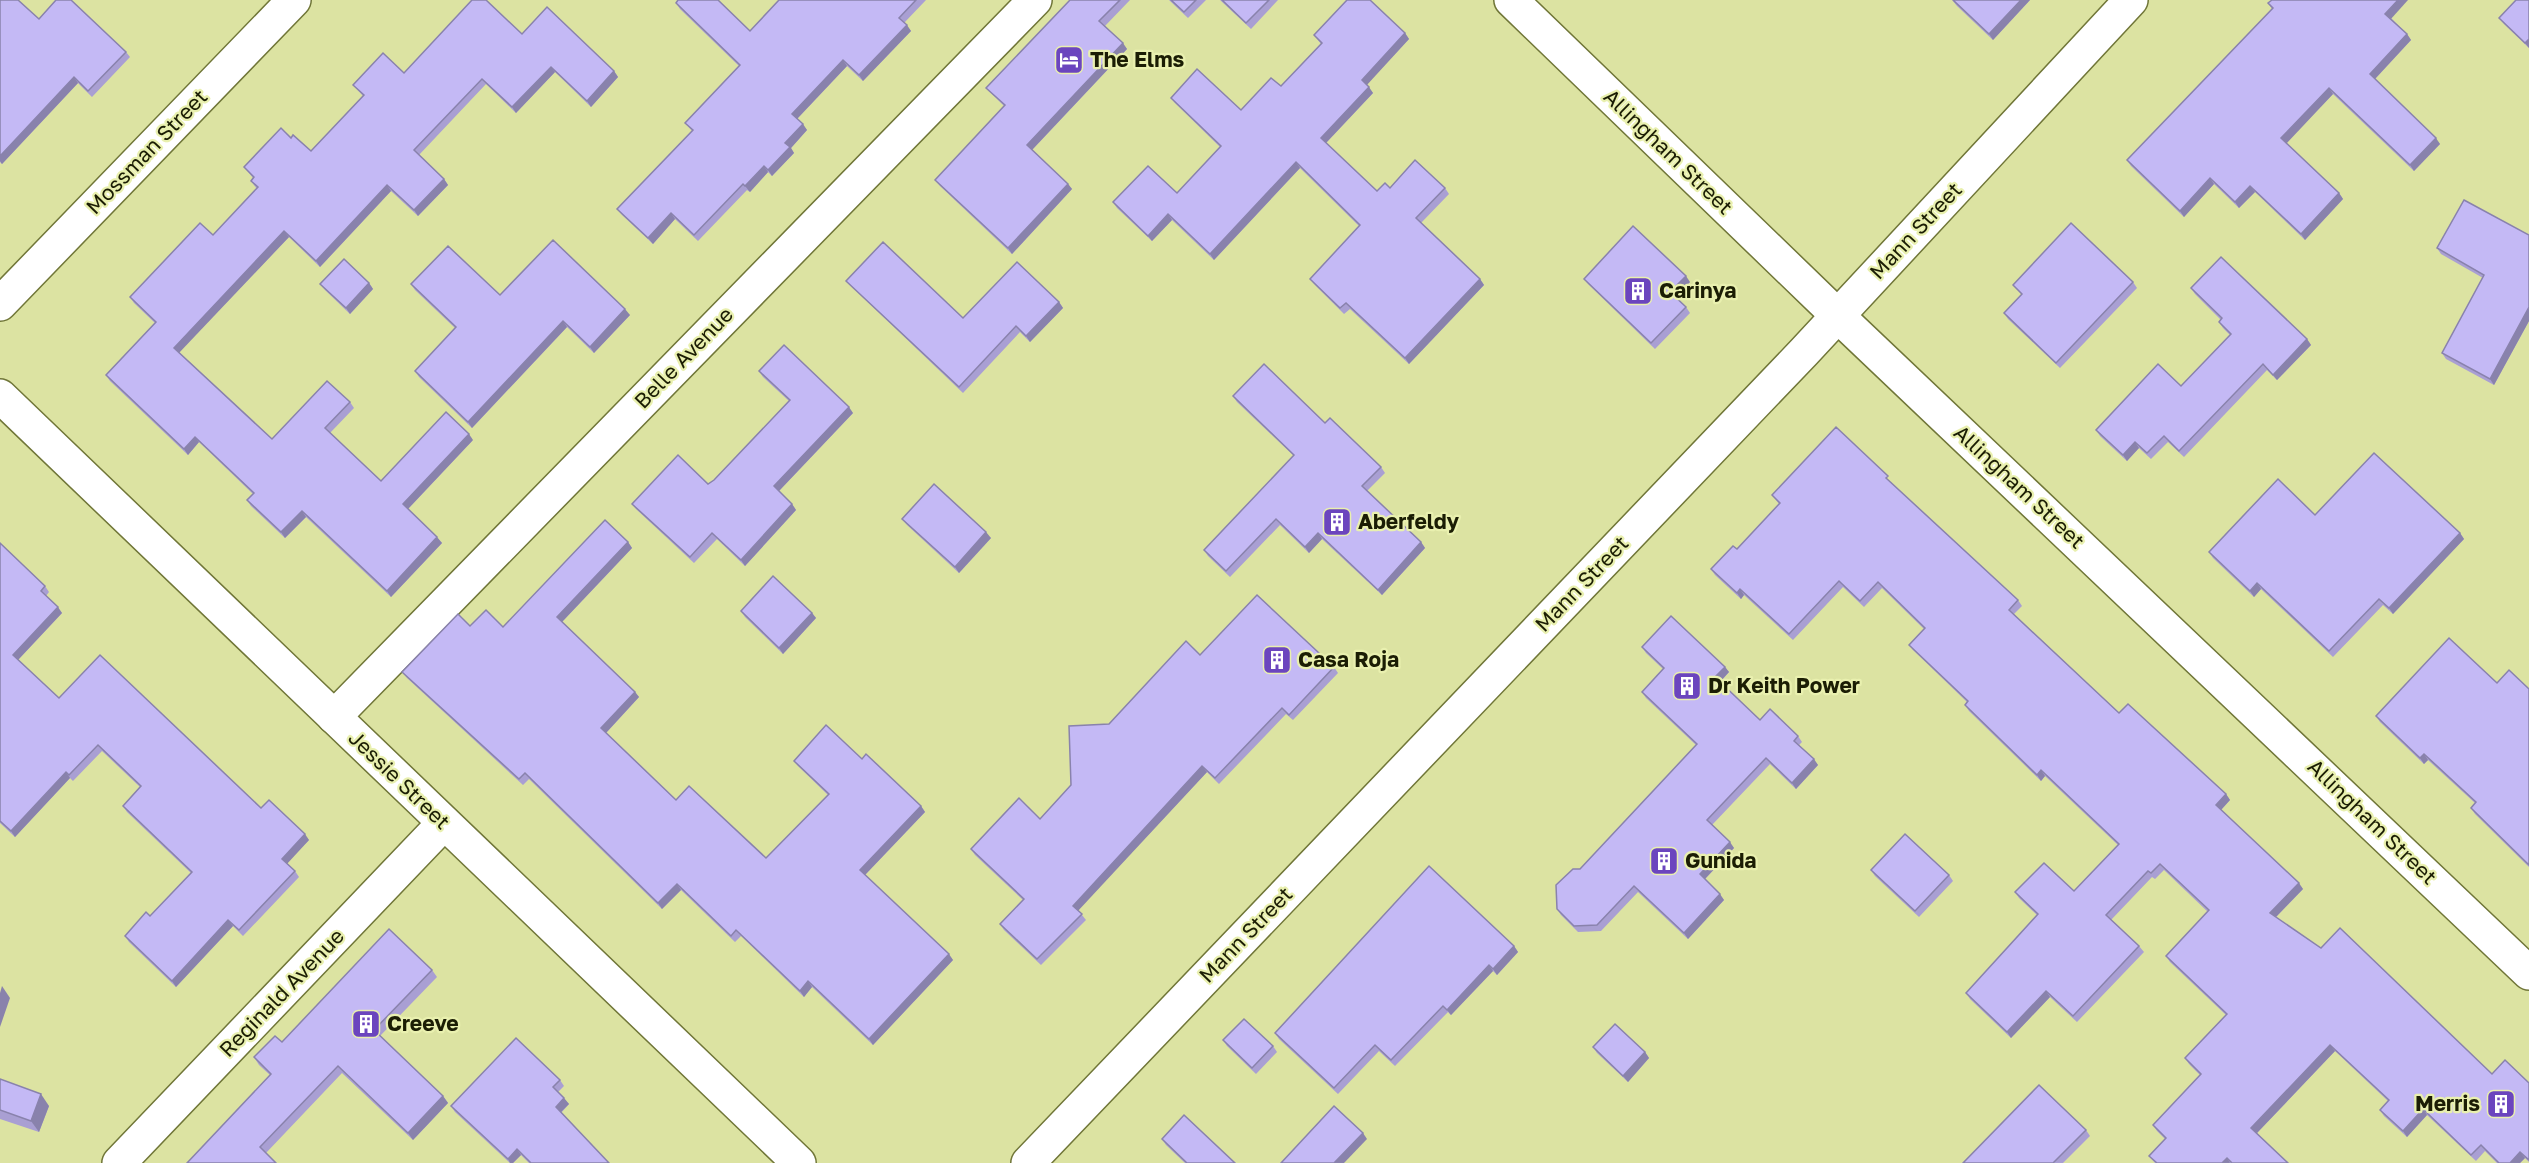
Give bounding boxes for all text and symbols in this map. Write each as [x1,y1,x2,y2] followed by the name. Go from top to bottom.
[1053,44,1085,76] hotel icon: The Elms
[1090,46,1185,72] place label: The Elms
[80,83,212,219] street label: Mossman Street
[1599,83,1739,219] street label: Allingham Street
[1864,176,1967,284] street label: Mann Street
[1622,275,1654,307] building icon: Carinya
[1659,277,1736,303] place label: Carinya
[628,301,738,413] street label: Belle Avenue
[1949,419,2090,554] street label: Allingham Street
[1321,506,1353,538] building icon: Aberfeldy
[1358,508,1460,534] place label: Aberfeldy
[1529,530,1633,637] street label: Mann Street
[1261,644,1293,676] building icon: Casa Roja
[1298,646,1399,672] place label: Casa Roja
[1671,670,1703,702] building icon: Dr Keith Power
[1708,672,1860,698] place label: Dr Keith Power
[343,724,456,834] street label: Jessie Street
[2303,753,2443,889] street label: Allingham Street
[1648,845,1680,877] building icon: Gunida
[1685,847,1756,873] place label: Gunida
[1193,881,1297,988] street label: Mann Street
[213,923,349,1062] street label: Reginald Avenue
[350,1008,382,1040] building icon: Creeve
[387,1010,459,1036] place label: Creeve
[2485,1088,2517,1120] building icon: Merris
[2415,1090,2480,1116] place label: Merris

